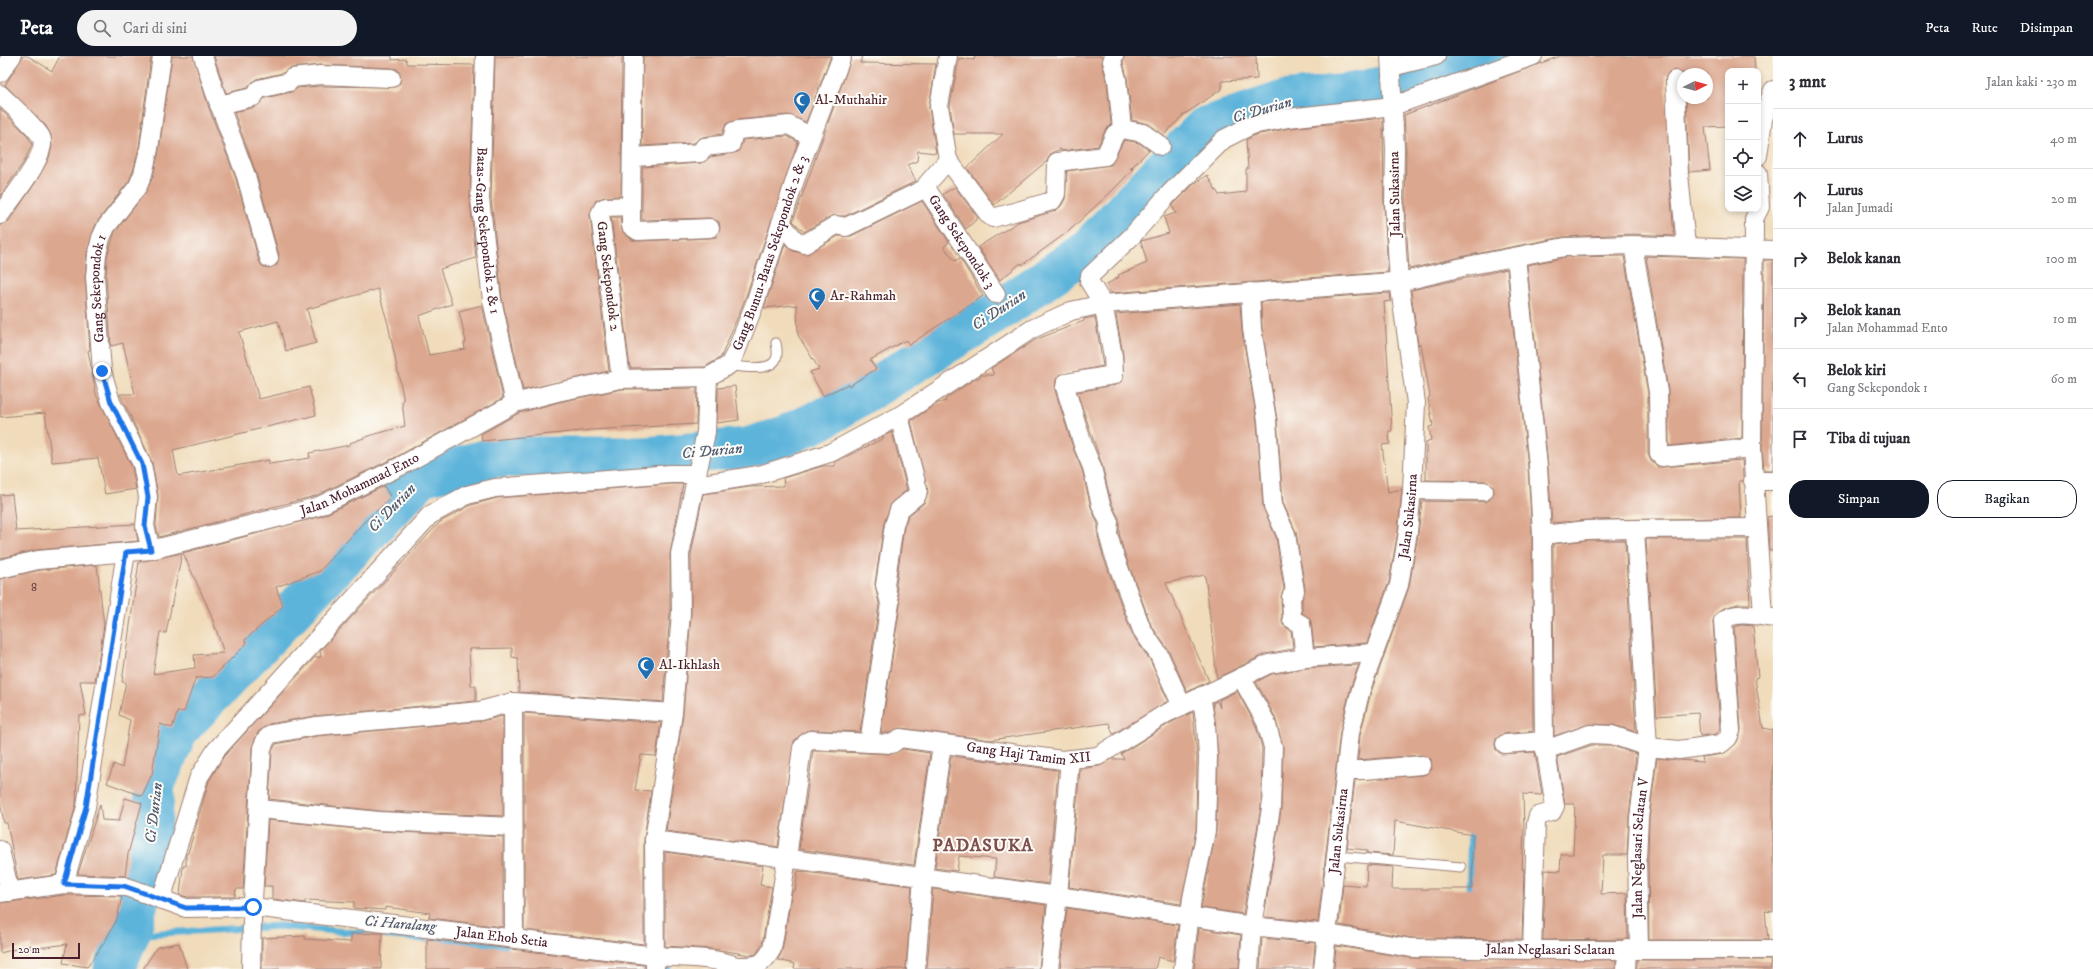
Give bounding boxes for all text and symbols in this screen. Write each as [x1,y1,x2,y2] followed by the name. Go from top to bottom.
[77,10,357,46] search box
[20,17,53,40] text: Peta
[91,17,113,39] icon: search
[123,19,187,38] text: Cari di sini
[1925,19,1950,37] text: Peta
[1972,19,1998,37] text: Rute
[2020,19,2073,37] text: Disimpan
[1677,68,1713,104] north arrow
[1725,68,1761,212] map controls
[1725,68,1761,104] button: +
[1789,71,1826,93] text: 3 mnt
[1986,74,2077,90] text: Jalan kaki · 230 m
[792,90,812,115] mosque icon: Al-Muthahir
[815,91,888,109] place label: Al-Muthahir
[1230,92,1294,128] water label: Ci Durian
[1725,104,1761,140] button: −
[1789,128,1811,150] icon: ahead
[1827,129,1863,148] text: Lurus
[2050,131,2077,147] text: 40 m
[1725,140,1761,176] button: locate
[471,147,504,316] street label: Batas-Gang Sekepondok 2 & 1
[1385,151,1405,239] street label: Jalan Sukasirna
[728,153,812,353] street label: Gang Buntu-Batas Sekepondok 2 & 3
[1725,176,1761,212] button: layers
[1827,181,1863,200] text: Lurus
[1789,188,1811,210] icon: ahead
[924,191,999,292] street label: Gang Sekepondok 3
[2051,191,2077,207] text: 20 m
[1827,200,1893,216] text: Jalan Jumadi
[592,220,624,332] street label: Gang Sekepondok 2
[86,231,111,343] street label: Gang Sekepondok 1
[1789,248,1811,270] icon: right
[1827,249,1901,268] text: Belok kanan
[2046,251,2077,267] text: 100 m
[968,285,1030,335] water label: Ci Durian
[807,286,827,311] mosque icon: Ar-Rahmah
[830,287,897,305] place label: Ar-Rahmah
[1827,301,1901,320] text: Belok kanan
[1789,308,1811,330] icon: right
[2053,311,2077,327] text: 10 m
[1827,320,1948,336] text: Jalan Mohammad Ento
[1827,361,1886,380] text: Belok kiri
[93,362,111,380] route end
[1789,368,1811,390] icon: left
[2051,371,2077,387] text: 60 m
[1827,380,1928,396] text: Gang Sekepondok 1
[1789,428,1811,450] icon: arrive
[1827,429,1910,448] text: Tiba di tujuan
[681,439,744,463] water label: Ci Durian
[296,449,423,521] street label: Jalan Mohammad Ento
[1394,473,1422,562] street label: Jalan Sukasirna
[364,479,420,537] water label: Ci Durian
[1789,480,1929,518] button: Simpan
[1937,480,2077,518] button: Bagikan
[31,580,37,595] house number: 8
[636,655,656,680] mosque icon: Al-Ikhlash
[659,656,721,674] place label: Al-Ikhlash
[965,738,1092,770] street label: Gang Haji Tamim XII
[1628,776,1653,921] street label: Jalan Neglasari Selatan V
[141,781,167,844] water label: Ci Durian
[1325,787,1353,876] street label: Jalan Sukasirna
[932,835,1034,857] district label: PADASUKA
[244,898,262,916] route start
[363,911,439,937] water label: Ci Haralang
[453,923,549,952] street label: Jalan Ehob Setia
[1483,940,1616,959] street label: Jalan Neglasari Selatan
[12,941,80,960] scale bar
[18,943,40,957] text: 20 m

